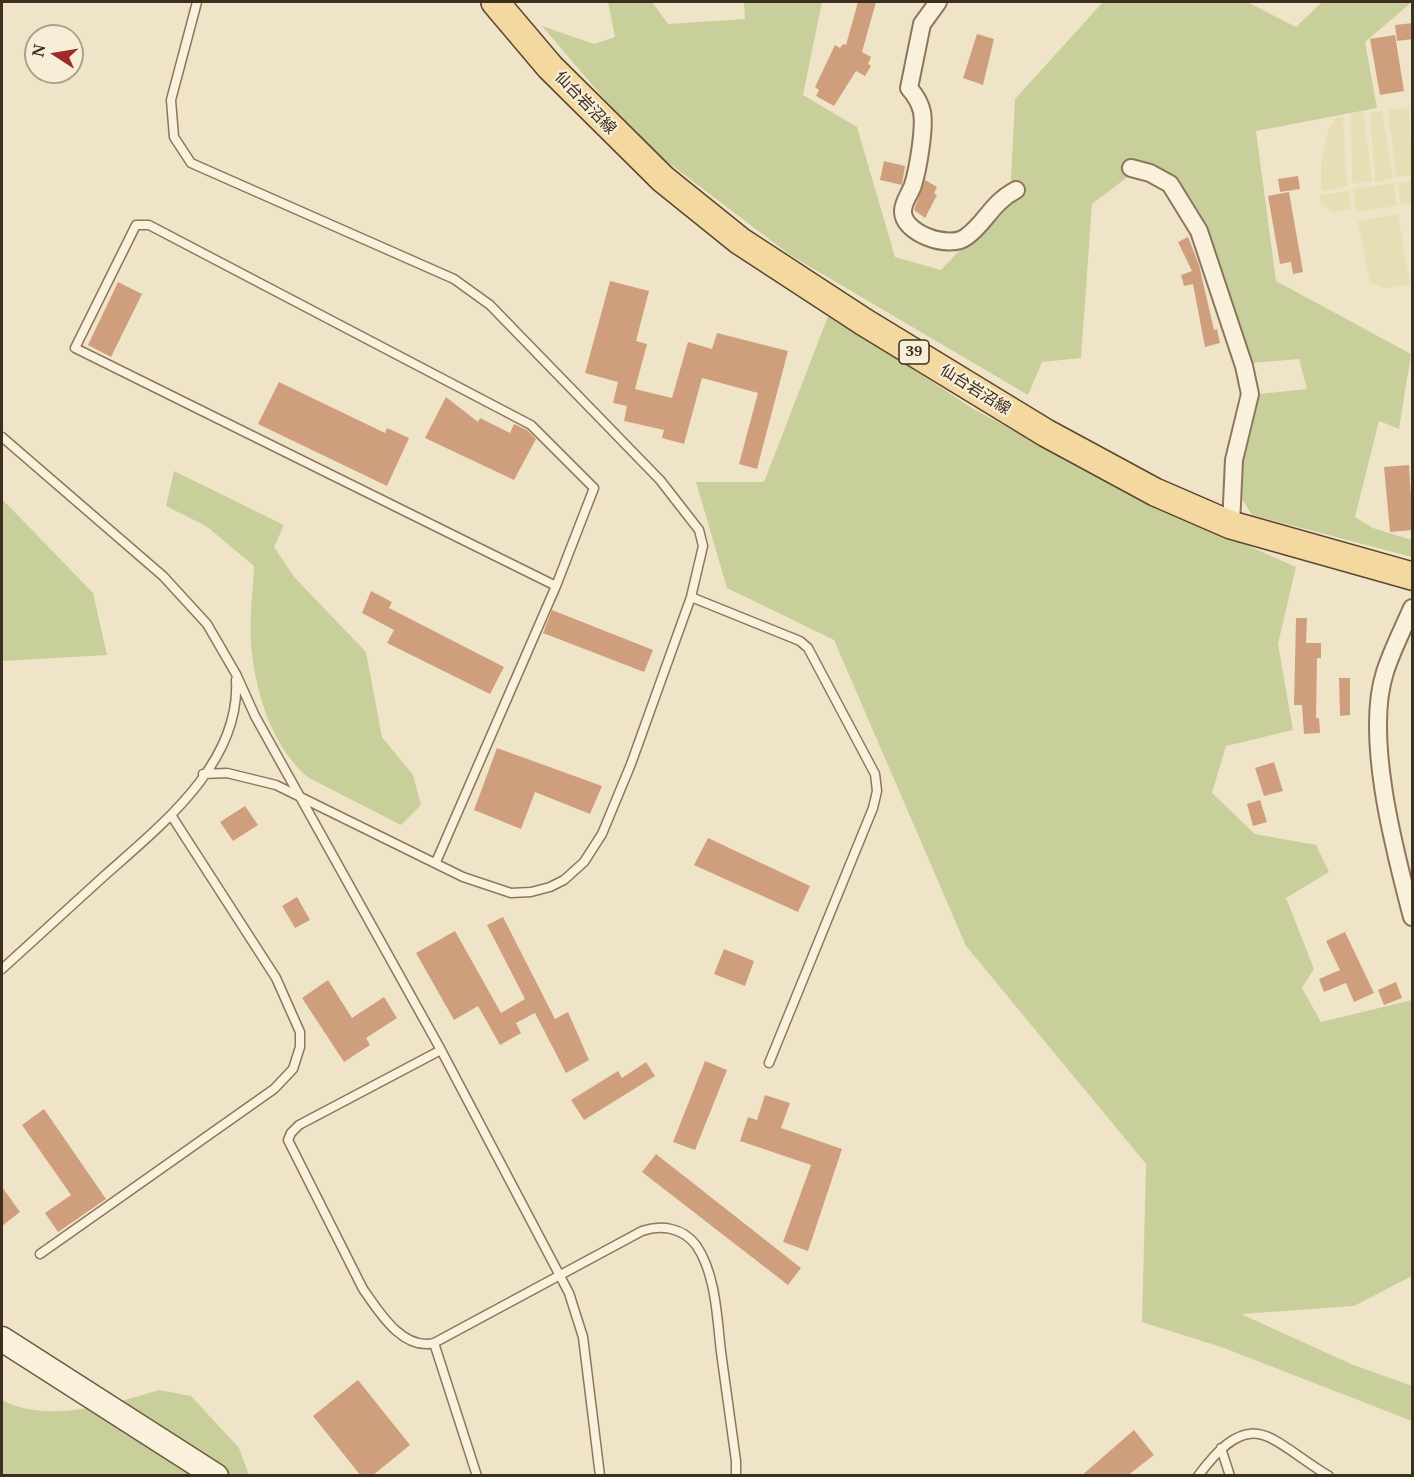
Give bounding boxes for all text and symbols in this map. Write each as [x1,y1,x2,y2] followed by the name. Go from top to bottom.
[24,24,84,84] north arrow
[26,42,50,59] text: N
[550,68,620,138] street label: 仙台岩沼線
[899,340,929,364] road number: 39
[936,361,1014,419] street label: 仙台岩沼線

